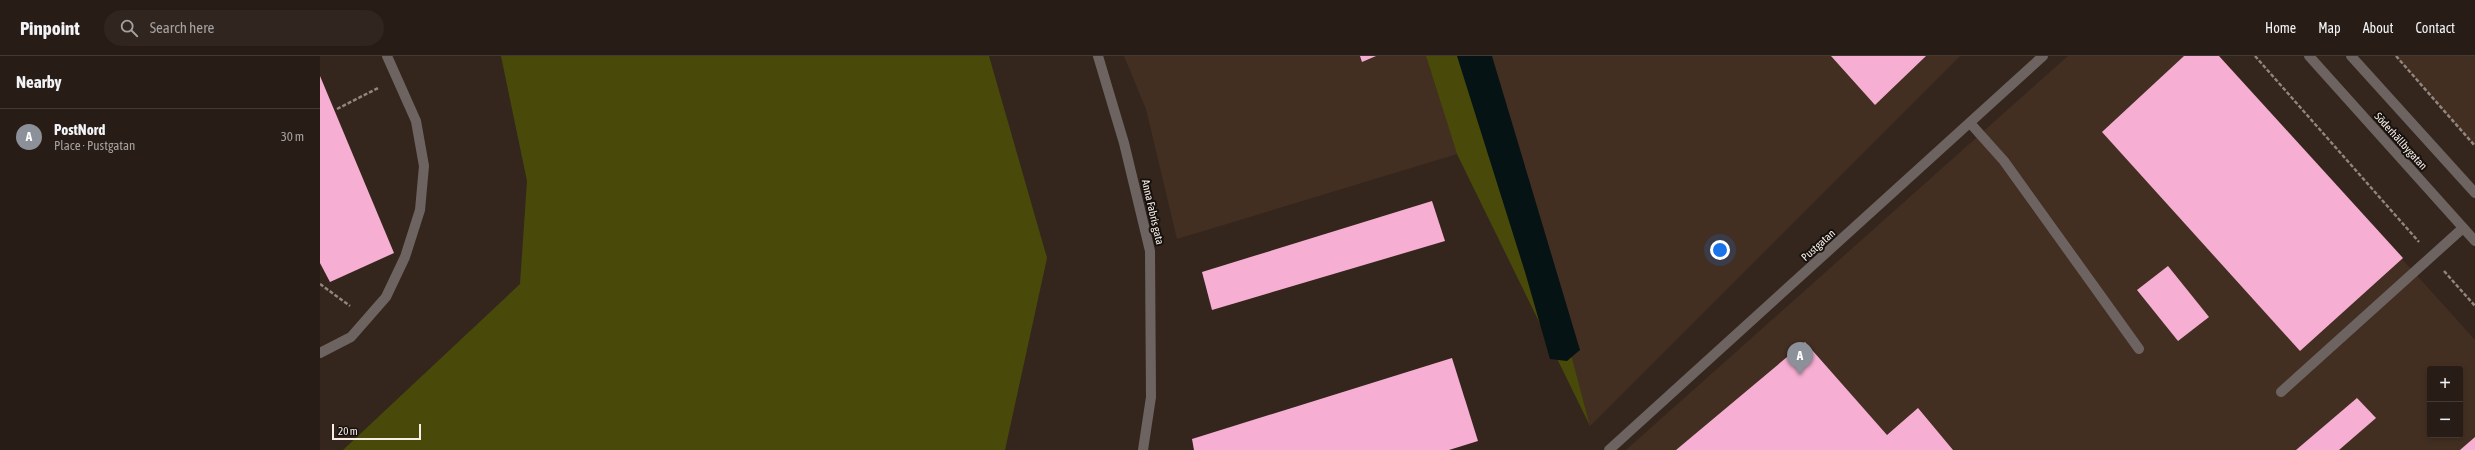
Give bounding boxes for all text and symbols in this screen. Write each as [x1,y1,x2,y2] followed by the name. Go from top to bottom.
[104,10,384,46] search box
[20,17,80,39] text: Pinpoint
[118,17,140,39] icon: search
[150,19,214,36] text: Search here
[2265,20,2296,36] text: Home
[2318,20,2341,36] text: Map
[2363,20,2394,36] text: About
[2416,20,2455,36] text: Contact
[16,72,62,92] text: Nearby
[2372,110,2430,172] street label: Söderhällbygatan
[54,121,105,138] text: PostNord
[26,129,32,144] text: A
[281,129,304,144] text: 30 m
[54,138,135,153] text: Place · Pustgatan
[1140,178,1166,246] street label: Anna Fabris gata
[1799,227,1837,263] street label: Pustgatan
[1710,240,1730,260] your location
[1787,342,1813,375] pin: A
[2427,366,2463,438] map controls
[2427,366,2463,402] button: +
[2427,402,2463,438] button: −
[332,422,421,441] scale bar
[338,425,358,437] text: 20 m

